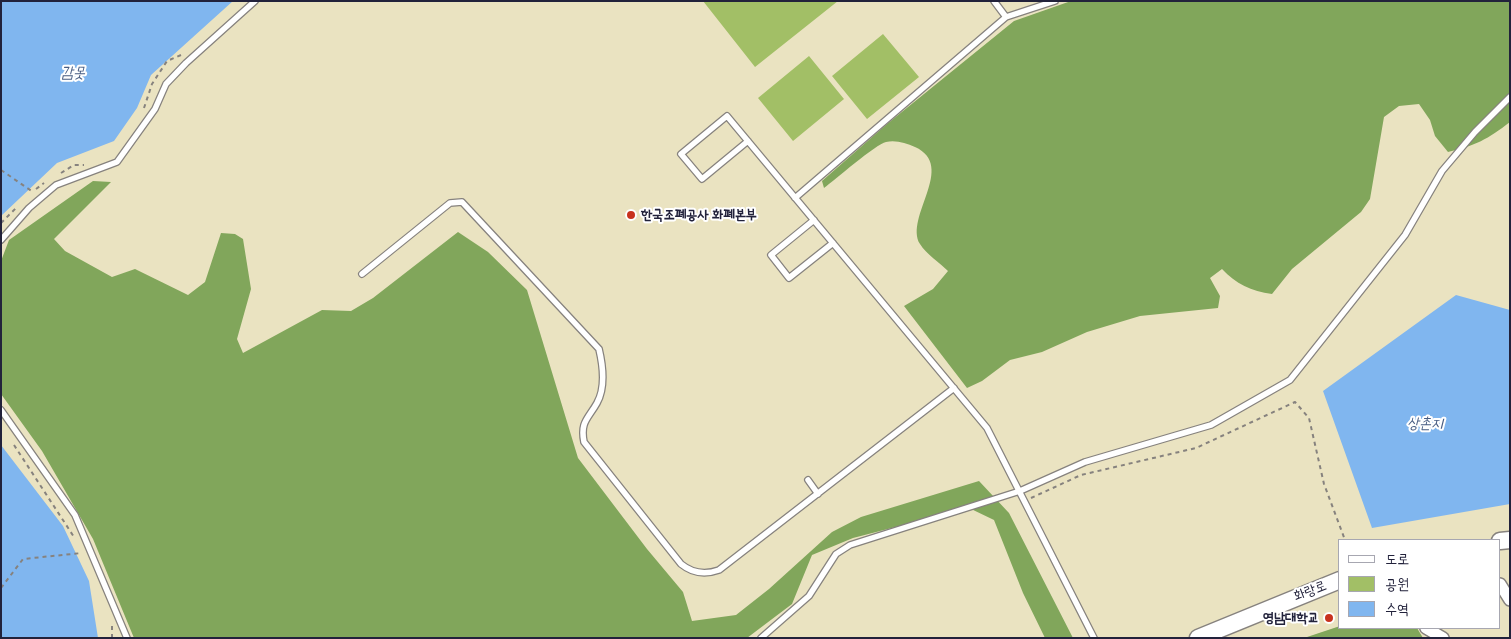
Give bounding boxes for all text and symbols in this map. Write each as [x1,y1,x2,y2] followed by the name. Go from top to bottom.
[61,64,85,82] water label: 감못
[641,207,757,223] place label: 한국조폐공사 화폐본부
[625,209,637,221] marker: 한국조폐공사 화폐본부
[1407,415,1443,433] water label: 상촌지
[1338,539,1501,629] legend
[1385,549,1409,568] text: 도로
[1385,574,1409,593] text: 공원
[1291,577,1329,605] street label: 화랑로
[1385,599,1409,618] text: 수역
[1263,610,1319,626] place label: 영남대학교
[1323,612,1335,624] marker: 영남대학교

